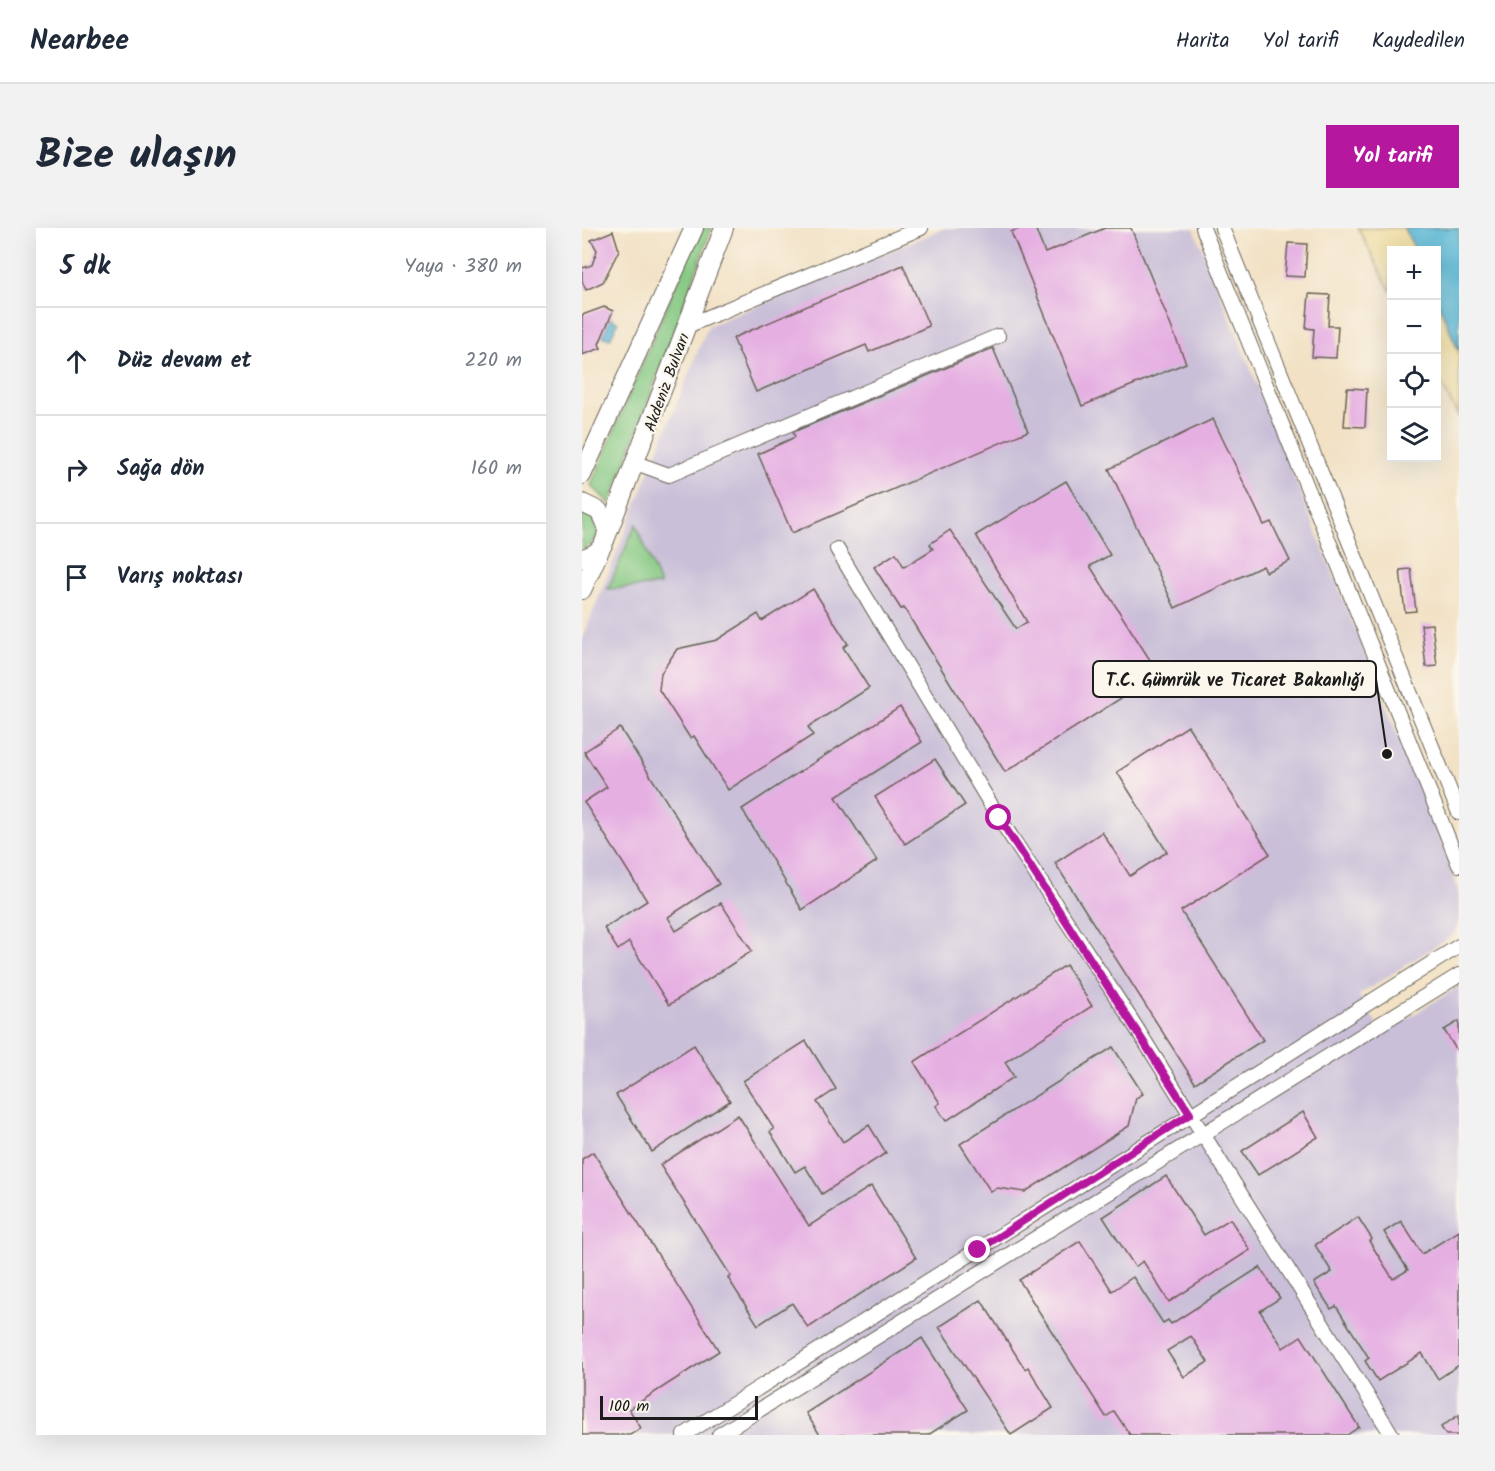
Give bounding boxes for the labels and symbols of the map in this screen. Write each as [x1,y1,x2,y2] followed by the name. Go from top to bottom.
[638,329,697,436] street label: Akdeniz Bulvarı
[1093,661,1376,697] callout: T.C. Gümrük ve Ticaret Bakanlığı
[1106,667,1365,696] text: T.C. Gümrük ve Ticaret Bakanlığı
[985,804,1011,830] route start
[964,1236,990,1262] route end
[600,1393,758,1420] scale bar

